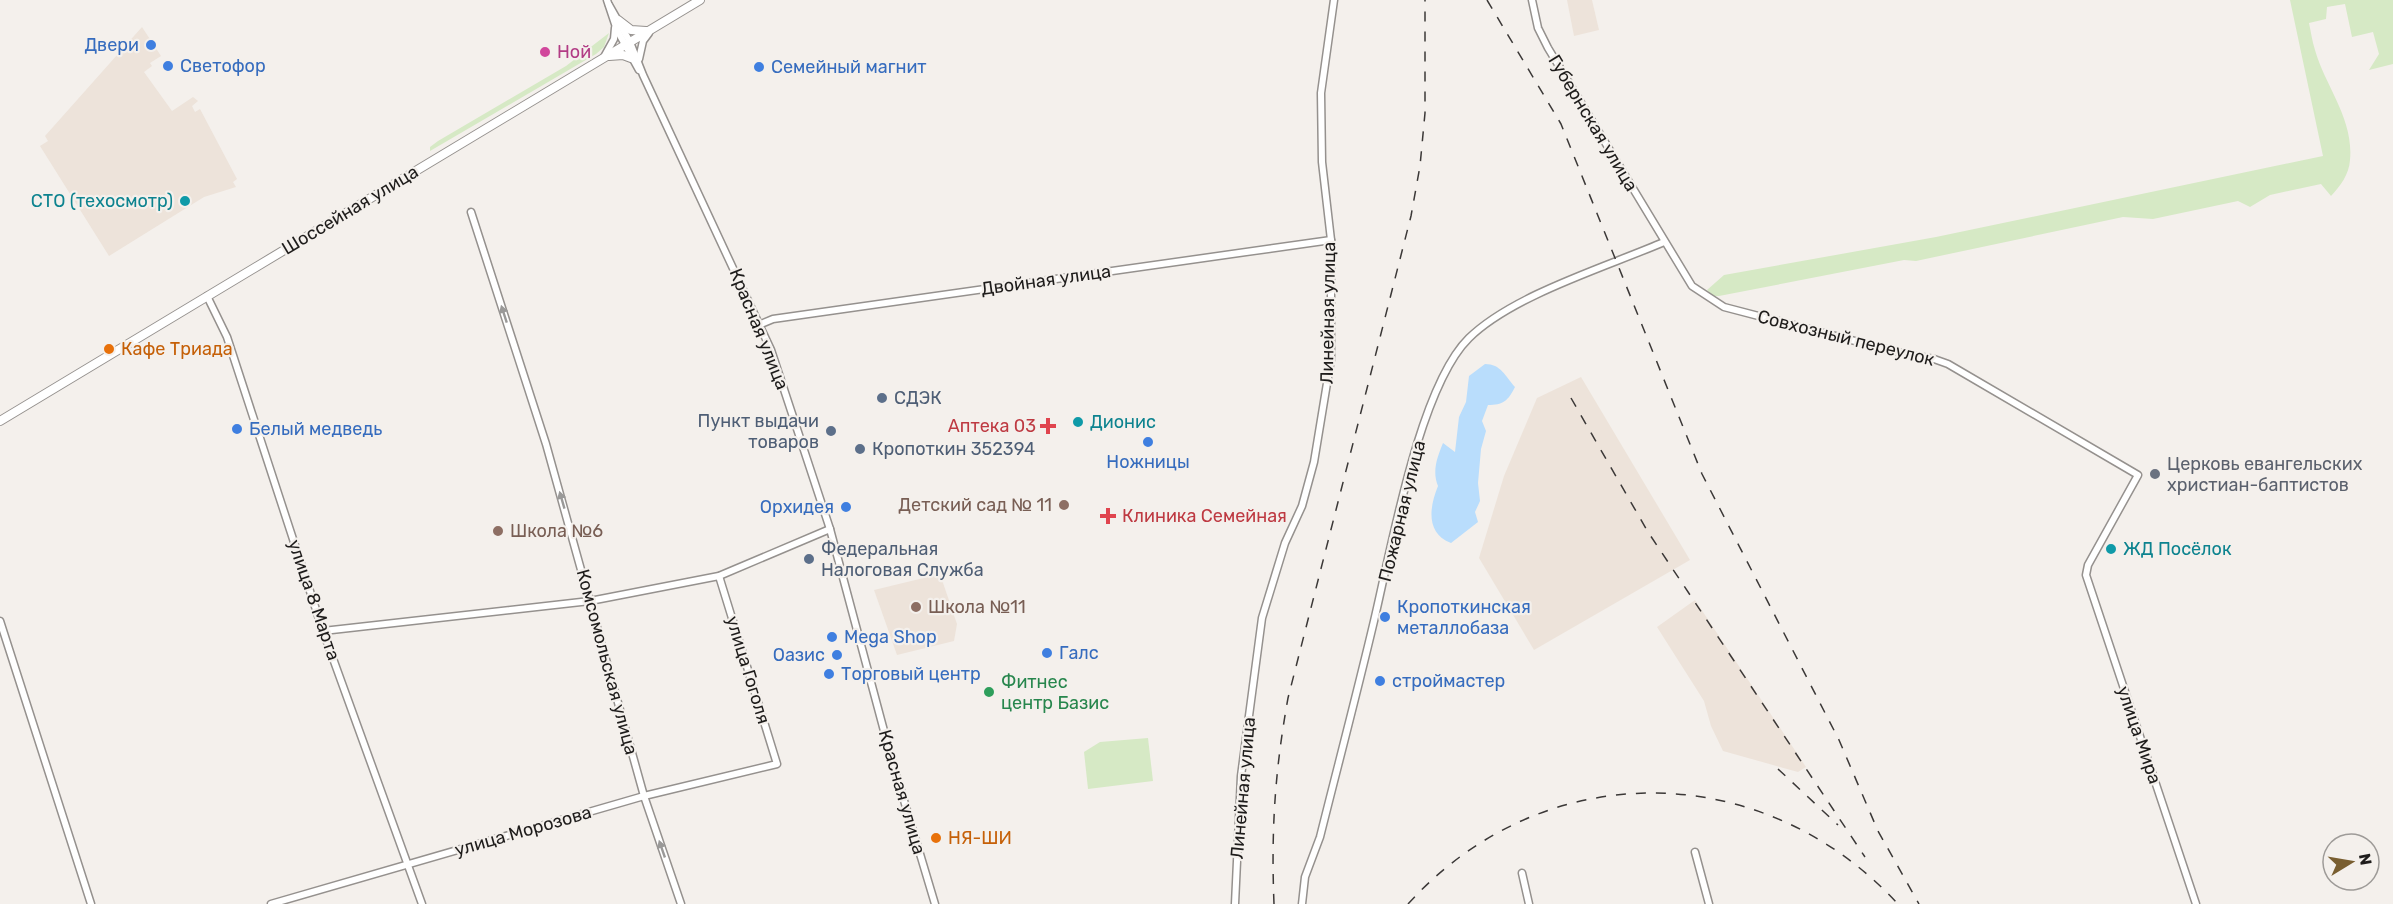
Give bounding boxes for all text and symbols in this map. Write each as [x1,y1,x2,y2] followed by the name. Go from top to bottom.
[84,34,139,56] place label: Двери
[144,38,158,52] marker: Двери
[557,41,591,63] place label: Ной
[538,45,552,59] marker: Ной
[1544,51,1642,195] street label: Губернская улица
[180,55,266,77] place label: Светофор
[771,56,927,78] place label: Семейный магнит
[161,59,175,73] marker: Светофор
[752,60,766,74] marker: Семейный магнит
[278,161,422,259] street label: Шоссейная улица
[31,190,173,212] place label: СТО (техосмотр)
[178,194,192,208] marker: СТО (техосмотр)
[1316,242,1340,384] street label: Линейная улица
[980,260,1112,300] street label: Двойная улица
[725,265,793,393] street label: Красная улица
[499,305,508,323] one-way arrow
[1755,305,1937,371] street label: Совхозный переулок
[121,338,233,360] place label: Кафе Триада
[102,342,116,356] marker: Кафе Триада
[894,387,942,409] place label: СДЭК
[875,391,889,405] marker: СДЭК
[698,410,819,453] place label: Пункт выдачи товаров
[1090,411,1156,433] place label: Дионис
[948,415,1036,437] place label: Аптека 03
[1071,415,1085,429] marker: Дионис
[249,418,382,440] place label: Белый медведь
[1041,419,1055,433] marker: Аптека 03
[230,422,244,436] marker: Белый медведь
[824,424,838,438] marker: Пункт выдачи товаров
[1141,435,1155,449] marker: Ножницы
[872,438,1035,460] place label: Кропоткин 352394
[1374,438,1430,584] street label: Пожарная улица
[853,442,867,456] marker: Кропоткин 352394
[1106,451,1190,473] place label: Ножницы
[2167,453,2363,496] place label: Церковь евангельских христиан-баптистов
[2148,467,2162,481] marker: Церковь евангельских христиан-баптистов
[557,491,566,509] one-way arrow
[898,494,1052,516] place label: Детский сад № 11
[760,496,834,518] place label: Орхидея
[1057,498,1071,512] marker: Детский сад № 11
[839,500,853,514] marker: Орхидея
[1122,505,1287,527] place label: Клиника Семейная
[1099,507,1117,525] marker: Клиника Семейная
[510,520,603,542] place label: Школа №6
[491,524,505,538] marker: Школа №6
[283,537,345,663] street label: улица 8 Марта
[821,538,984,581] place label: Федеральная Налоговая Служба
[2123,538,2232,560] place label: ЖД Посёлок
[2104,542,2118,556] marker: ЖД Посёлок
[802,552,816,566] marker: Федеральная Налоговая Служба
[572,567,642,757] street label: Комсомольская улица
[928,596,1026,618] place label: Школа №11
[1397,596,1531,639] place label: Кропоткинская металлобаза
[909,600,923,614] marker: Школа №11
[1378,610,1392,624] marker: Кропоткинская металлобаза
[721,613,775,727] street label: улица Гоголя
[844,626,937,648] place label: Mega Shop
[825,630,839,644] marker: Mega Shop
[1059,642,1099,664] place label: Галс
[773,644,825,666] place label: Оазис
[1040,646,1054,660] marker: Галс
[830,648,844,662] marker: Оазис
[841,663,981,685] place label: Торговый центр
[822,667,836,681] marker: Торговый центр
[1392,670,1505,692] place label: строймастер
[1001,671,1109,714] place label: Фитнес центр Базис
[1373,674,1387,688] marker: строймастер
[2112,683,2166,787] street label: улица Мира
[982,685,996,699] marker: Фитнес центр Базис
[1226,716,1260,860] street label: Линейная улица
[874,727,930,857] street label: Красная улица
[452,801,594,861] street label: улица Морозова
[948,827,1012,849] place label: НЯ-ШИ
[929,831,943,845] marker: НЯ-ШИ
[2321,832,2381,892] north arrow
[657,840,667,858] one-way arrow
[2355,852,2376,867] text: N

